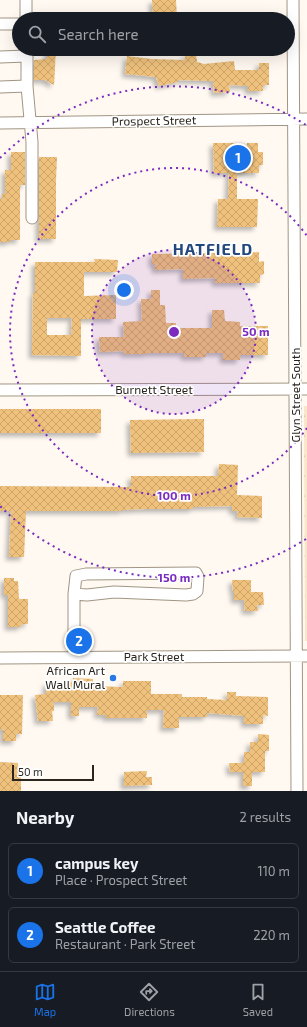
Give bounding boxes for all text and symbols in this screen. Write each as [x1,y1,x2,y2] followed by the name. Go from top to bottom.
[12,12,295,56] search box
[26,23,48,45] icon: search
[58,25,139,43] text: Search here
[112,112,197,128] street label: Prospect Street
[225,143,251,173] pin: 1
[173,239,253,258] district label: HATFIELD
[114,280,134,300] your location
[242,324,270,338] text: 50 m
[167,325,181,339] centre of rings
[288,348,302,442] street label: Glyn Street South
[115,382,193,396] street label: Burnett Street
[157,488,191,502] text: 100 m
[158,570,190,584] text: 150 m
[66,626,92,656] pin: 2
[124,649,185,663] street label: Park Street
[45,663,105,691] place label: African Art Wall Mural
[108,673,118,683] marker: African Art Wall Mural
[12,763,94,782] scale bar
[18,765,43,778] text: 50 m
[16,807,74,827] text: Nearby
[239,809,291,825] text: 2 results
[55,854,138,872] text: campus key
[27,863,33,879] text: 1
[258,863,290,879] text: 110 m
[55,872,187,888] text: Place · Prospect Street
[55,918,156,936] text: Seattle Coffee
[26,927,34,943] text: 2
[253,927,290,943] text: 220 m
[55,936,195,952] text: Restaurant · Park Street
[34,981,56,1018] tab: Map
[124,981,175,1018] tab: Directions
[243,981,273,1018] tab: Saved

